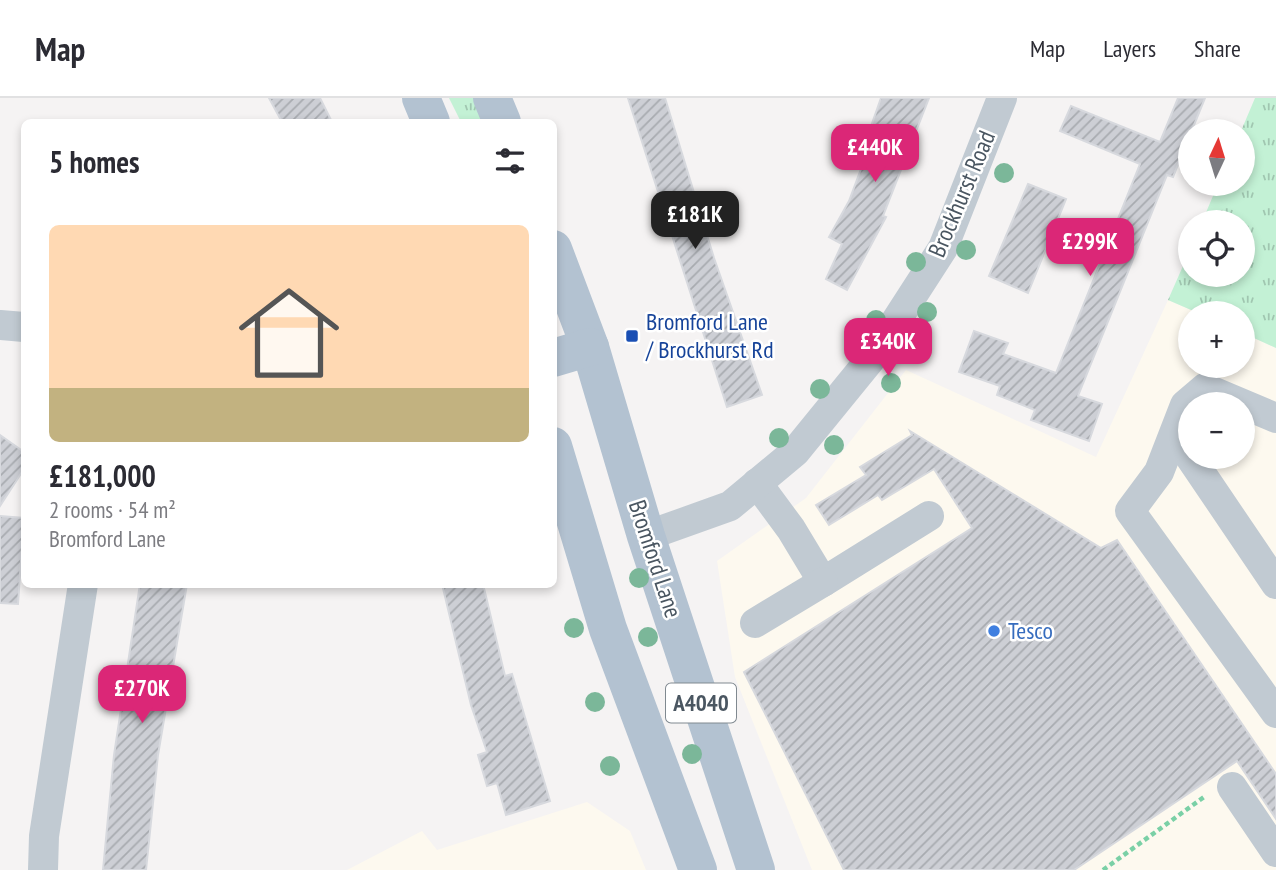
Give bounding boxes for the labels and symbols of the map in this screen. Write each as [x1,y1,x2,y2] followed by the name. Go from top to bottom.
[1178,119,1255,196] north arrow
[826,125,924,184] pin: £440K
[921,126,1002,262] street label: Brockhurst Road
[646,192,744,251] pin: £181K
[1041,218,1139,278] pin: £299K
[645,306,774,365] place label: Bromford Lane / Brockhurst Rd
[839,318,937,378] pin: £340K
[624,328,640,344] marker: Bromford Lane / Brockhurst Rd
[622,496,689,622] street label: Bromford Lane
[1008,615,1053,646] place label: Tesco
[986,623,1002,639] marker: Tesco
[93,666,191,725] pin: £270K
[666,684,736,722] road number: A4040

